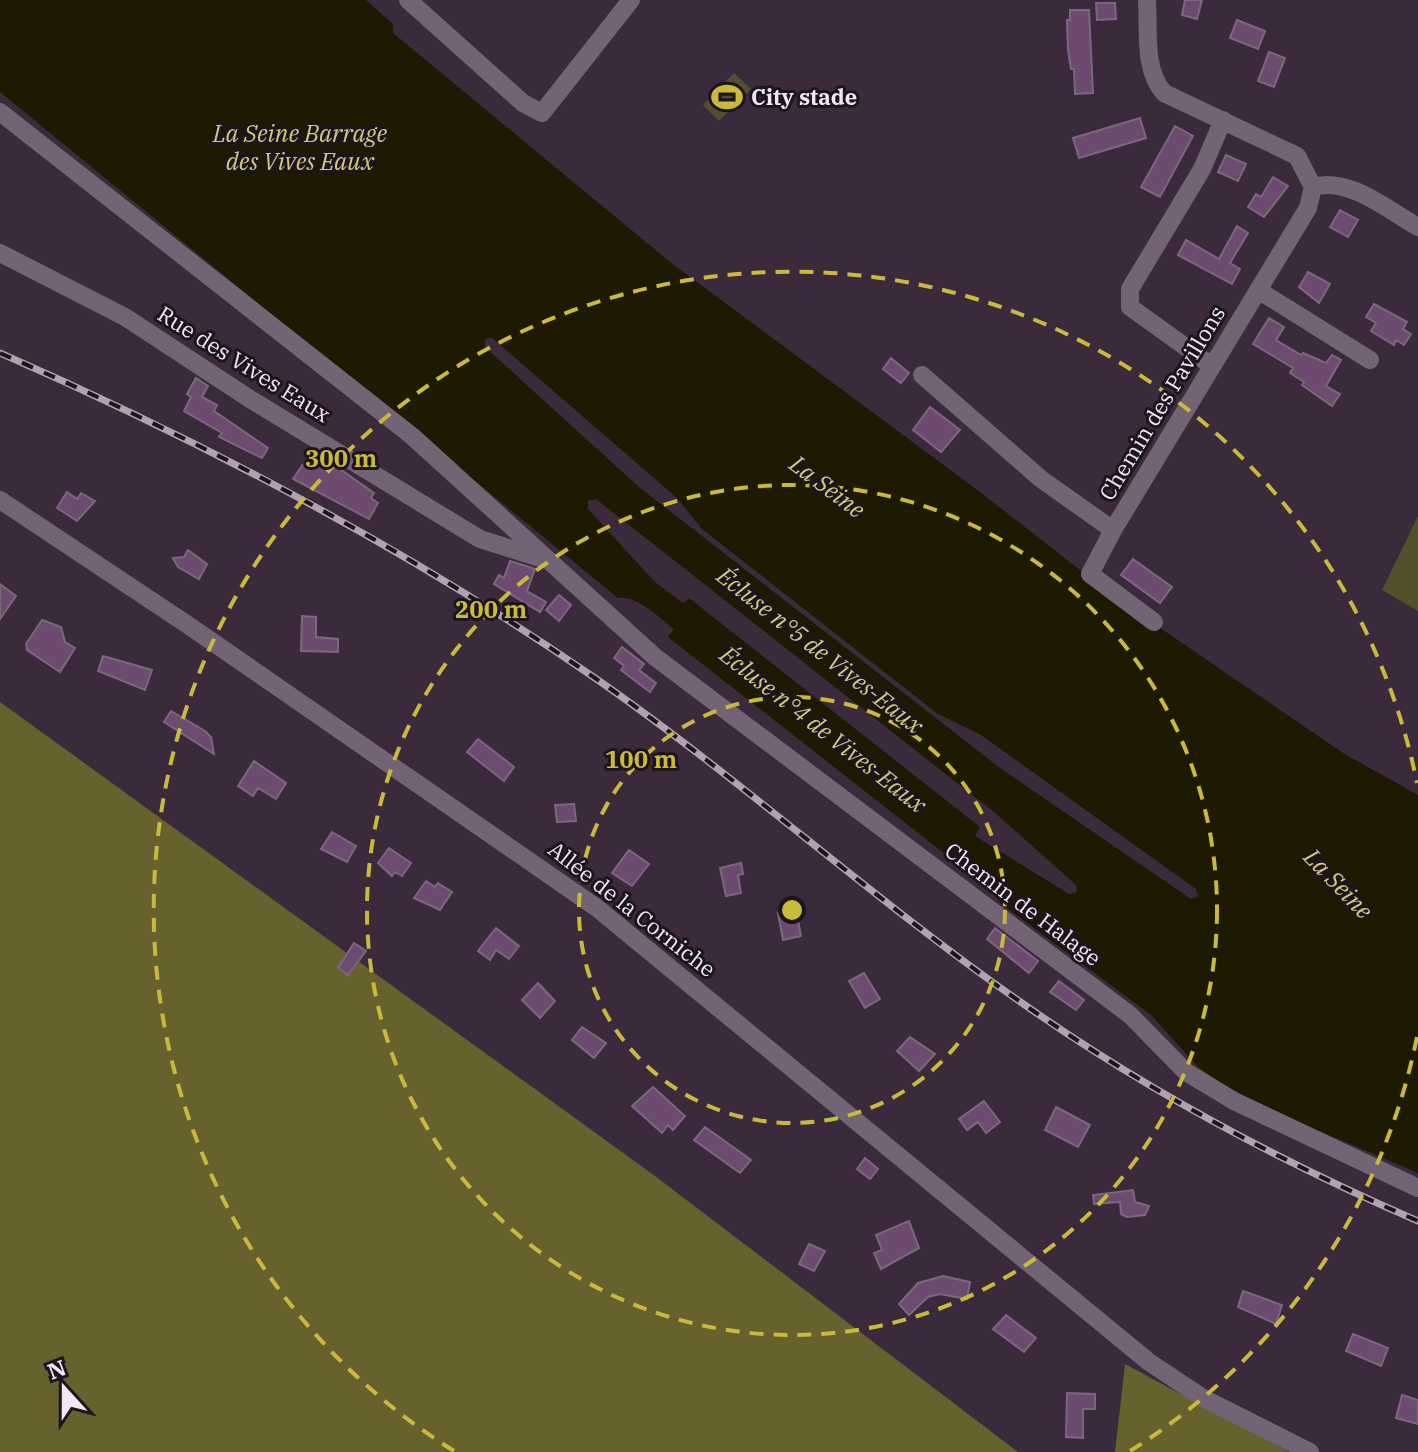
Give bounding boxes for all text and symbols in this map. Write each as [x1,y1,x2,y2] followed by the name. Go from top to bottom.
[710,80,744,114] sports icon: City stade
[751,82,857,111] place label: City stade
[212,117,388,177] water label: La Seine Barrage des Vives Eaux
[152,299,336,428] street label: Rue des Vives Eaux
[1092,300,1231,505] street label: Chemin des Pavillons
[305,442,377,474] text: 300 m
[783,447,872,525] water label: La Seine
[710,559,931,741] water label: Écluse n°5 de Vives-Eaux
[455,593,527,625] text: 200 m
[713,638,934,820] water label: Écluse n°4 de Vives-Eaux
[605,743,677,775] text: 100 m
[543,834,722,983] street label: Allée de la Corniche
[939,835,1107,972] street label: Chemin de Halage
[1297,840,1380,926] water label: La Seine
[778,896,806,924] centre of rings
[24,1348,104,1428] north arrow
[43,1352,70,1386] text: N

